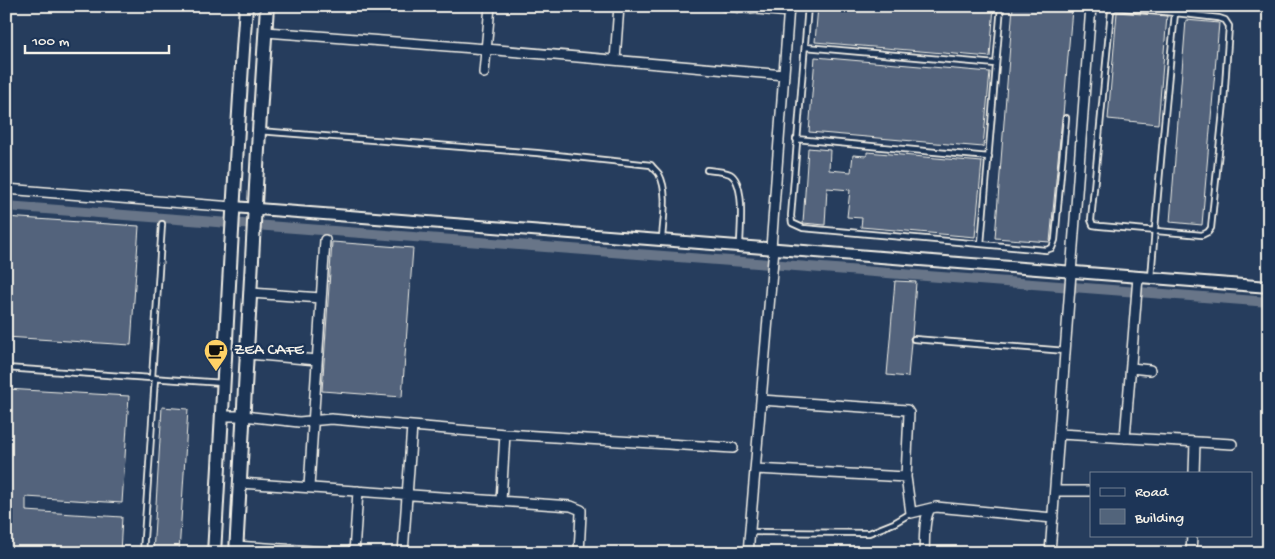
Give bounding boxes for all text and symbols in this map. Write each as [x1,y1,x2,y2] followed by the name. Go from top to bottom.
[25,22,169,54] scale bar
[31,33,70,51] text: 100 m
[203,338,229,372] cafe icon: ZEA CAFE
[234,342,305,361] place label: ZEA CAFE
[1090,472,1252,536] legend
[1135,484,1169,502] text: Road
[1134,510,1184,528] text: Building

